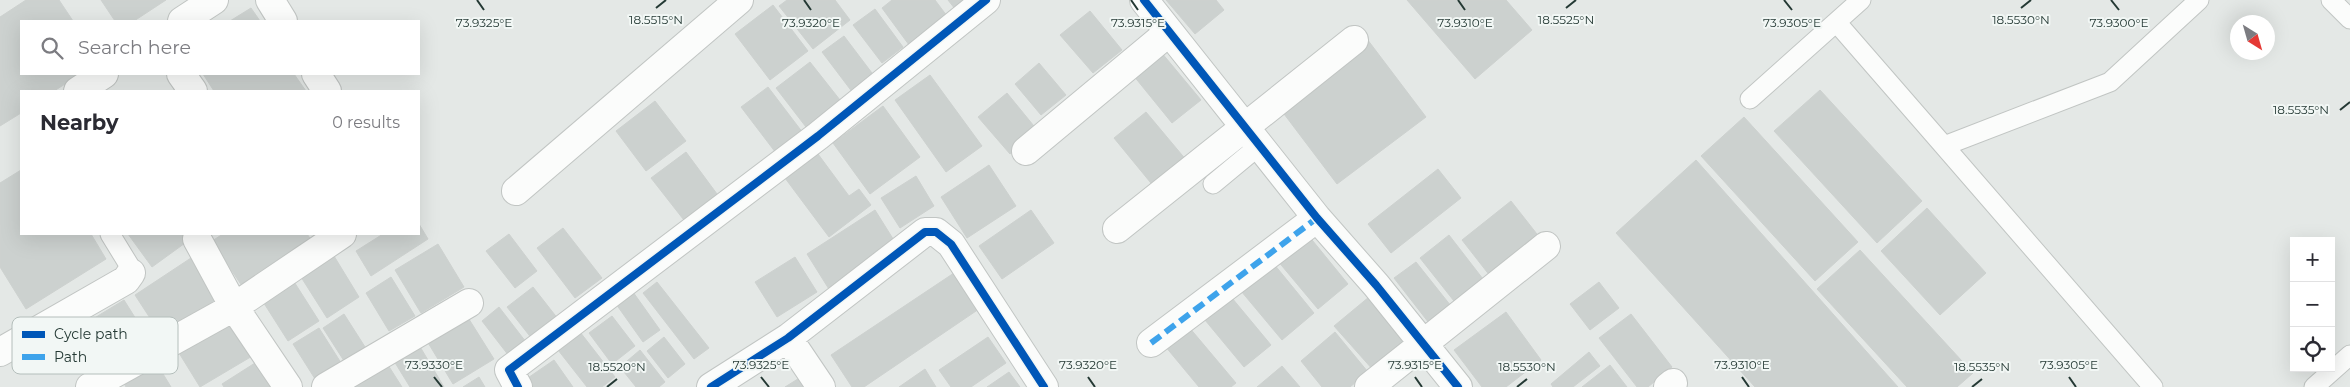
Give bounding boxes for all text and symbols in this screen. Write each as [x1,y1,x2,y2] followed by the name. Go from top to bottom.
[629,12,683,27] text: 18.5515°N
[1538,12,1594,27] text: 18.5525°N
[1992,12,2050,27] text: 18.5530°N
[456,15,512,30] text: 73.9325°E
[782,15,840,30] text: 73.9320°E
[1111,15,1165,30] text: 73.9315°E
[1437,15,1493,30] text: 73.9310°E
[1763,15,1821,30] text: 73.9305°E
[2089,15,2149,30] text: 73.9300°E
[2230,15,2275,60] north arrow
[20,20,420,75] search box
[38,34,66,62] icon: search
[78,36,191,59] text: Search here
[2273,102,2329,117] text: 18.5535°N
[40,110,119,135] text: Nearby
[332,113,400,132] text: 0 results
[2290,237,2335,372] map controls
[2290,237,2335,282] button: +
[2290,282,2335,327] button: −
[12,317,178,374] legend
[54,325,128,343] text: Cycle path
[2290,327,2335,372] button: locate
[54,348,87,366] text: Path
[405,357,463,372] text: 73.9330°E
[733,357,789,372] text: 73.9325°E
[1059,357,1117,372] text: 73.9320°E
[1388,357,1442,372] text: 73.9315°E
[1714,357,1770,372] text: 73.9310°E
[2040,357,2098,372] text: 73.9305°E
[588,359,646,374] text: 18.5520°N
[1498,359,1556,374] text: 18.5530°N
[1954,359,2010,374] text: 18.5535°N

